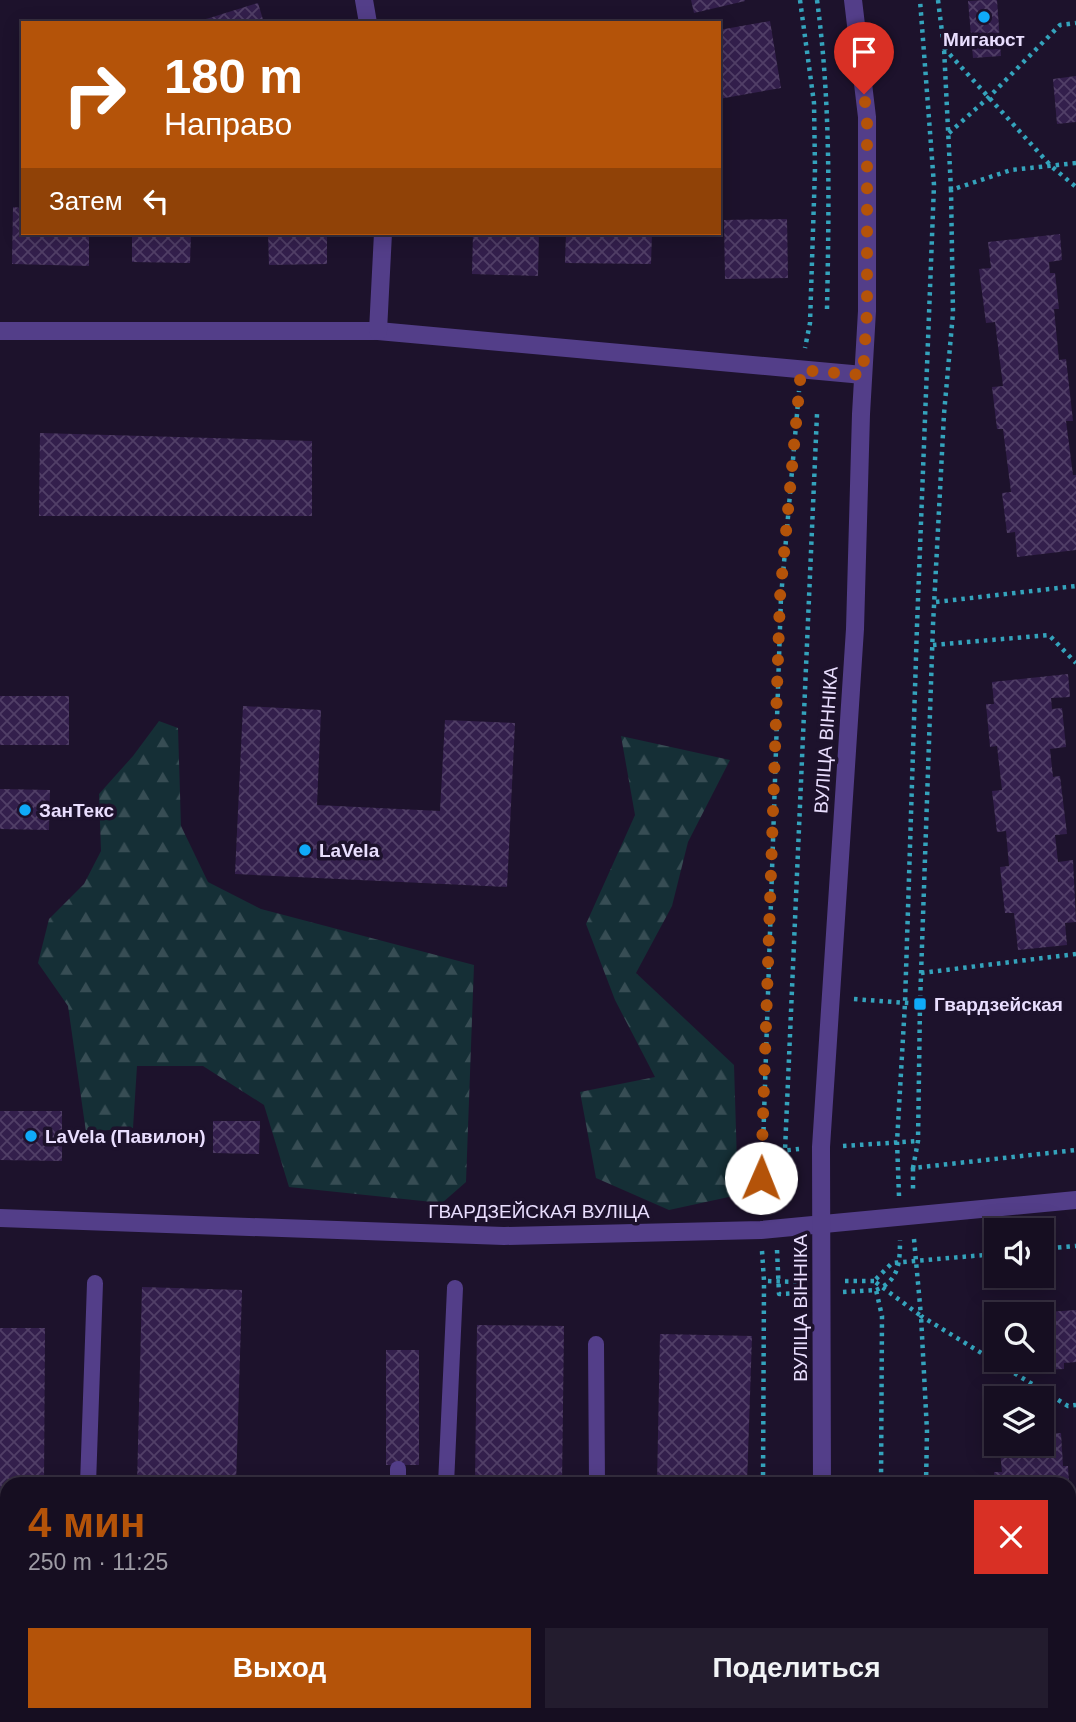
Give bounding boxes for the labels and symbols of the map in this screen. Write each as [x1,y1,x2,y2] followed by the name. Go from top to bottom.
[976,9,992,25] marker: Мигаюст
[834,22,894,94] pin
[943,29,1025,50] place label: Мигаюст
[810,665,842,814] street label: ВУЛІЦА ВІННІКА
[39,800,114,821] place label: ЗанТекс
[17,802,33,818] marker: ЗанТекс
[319,840,380,861] place label: LaVela
[297,842,313,858] marker: LaVela
[934,994,1063,1015] place label: Гвардзейская
[912,996,928,1012] marker: Гвардзейская
[45,1126,206,1147] place label: LaVela (Павилон)
[23,1128,39,1144] marker: LaVela (Павилон)
[724,1141,798,1215] position arrow
[428,1201,650,1222] street label: ГВАРДЗЕЙСКАЯ ВУЛІЦА
[790,1234,811,1382] street label: ВУЛІЦА ВІННІКА

